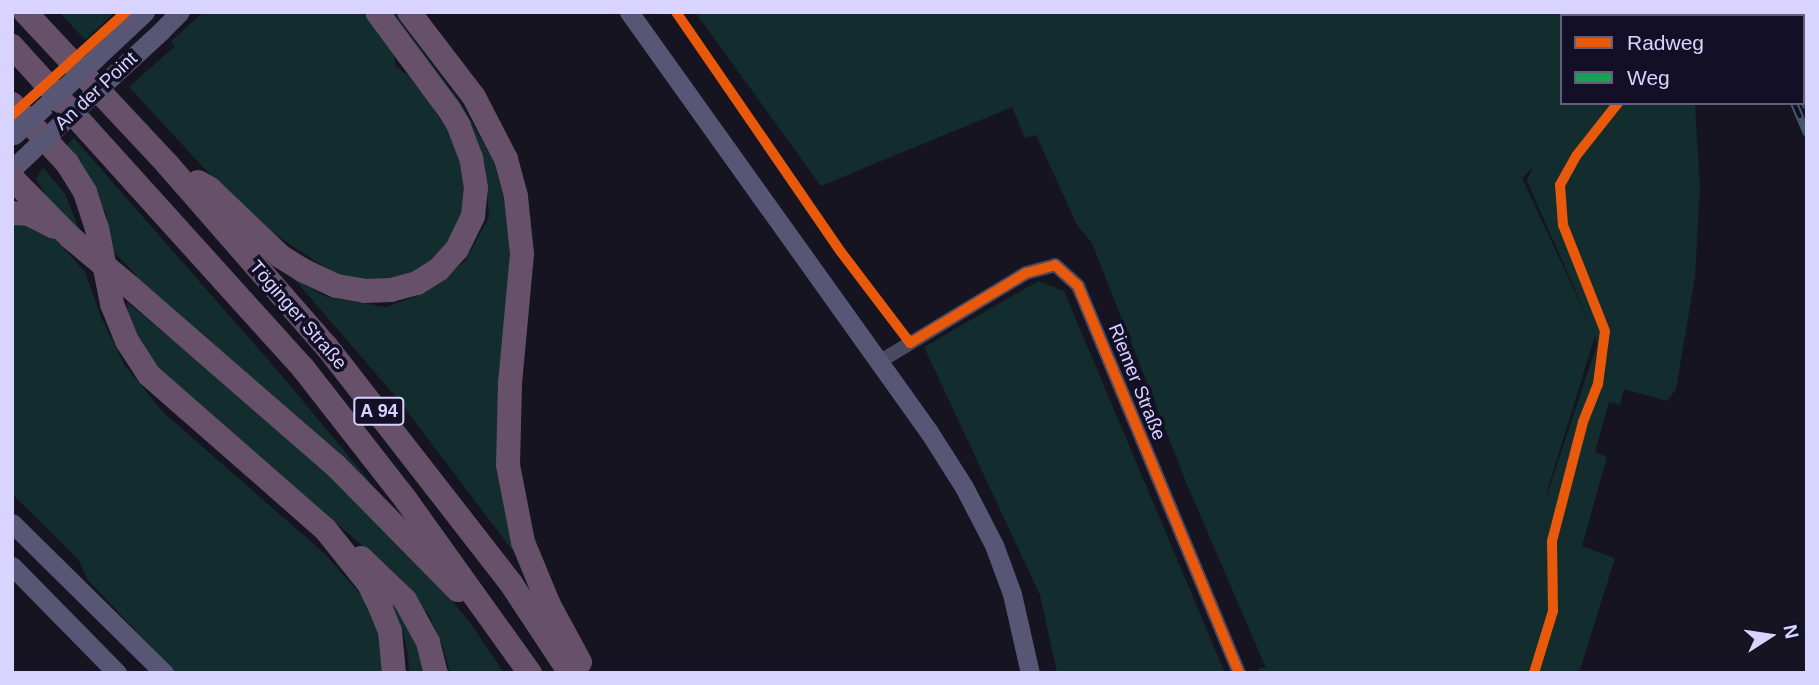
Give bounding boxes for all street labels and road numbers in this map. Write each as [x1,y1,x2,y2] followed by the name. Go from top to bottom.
[50,47,142,135] street label: An der Point
[244,256,352,374] street label: Töginger Straße
[1103,320,1171,444] street label: Riemer Straße
[353,396,405,426] road number: A 94

